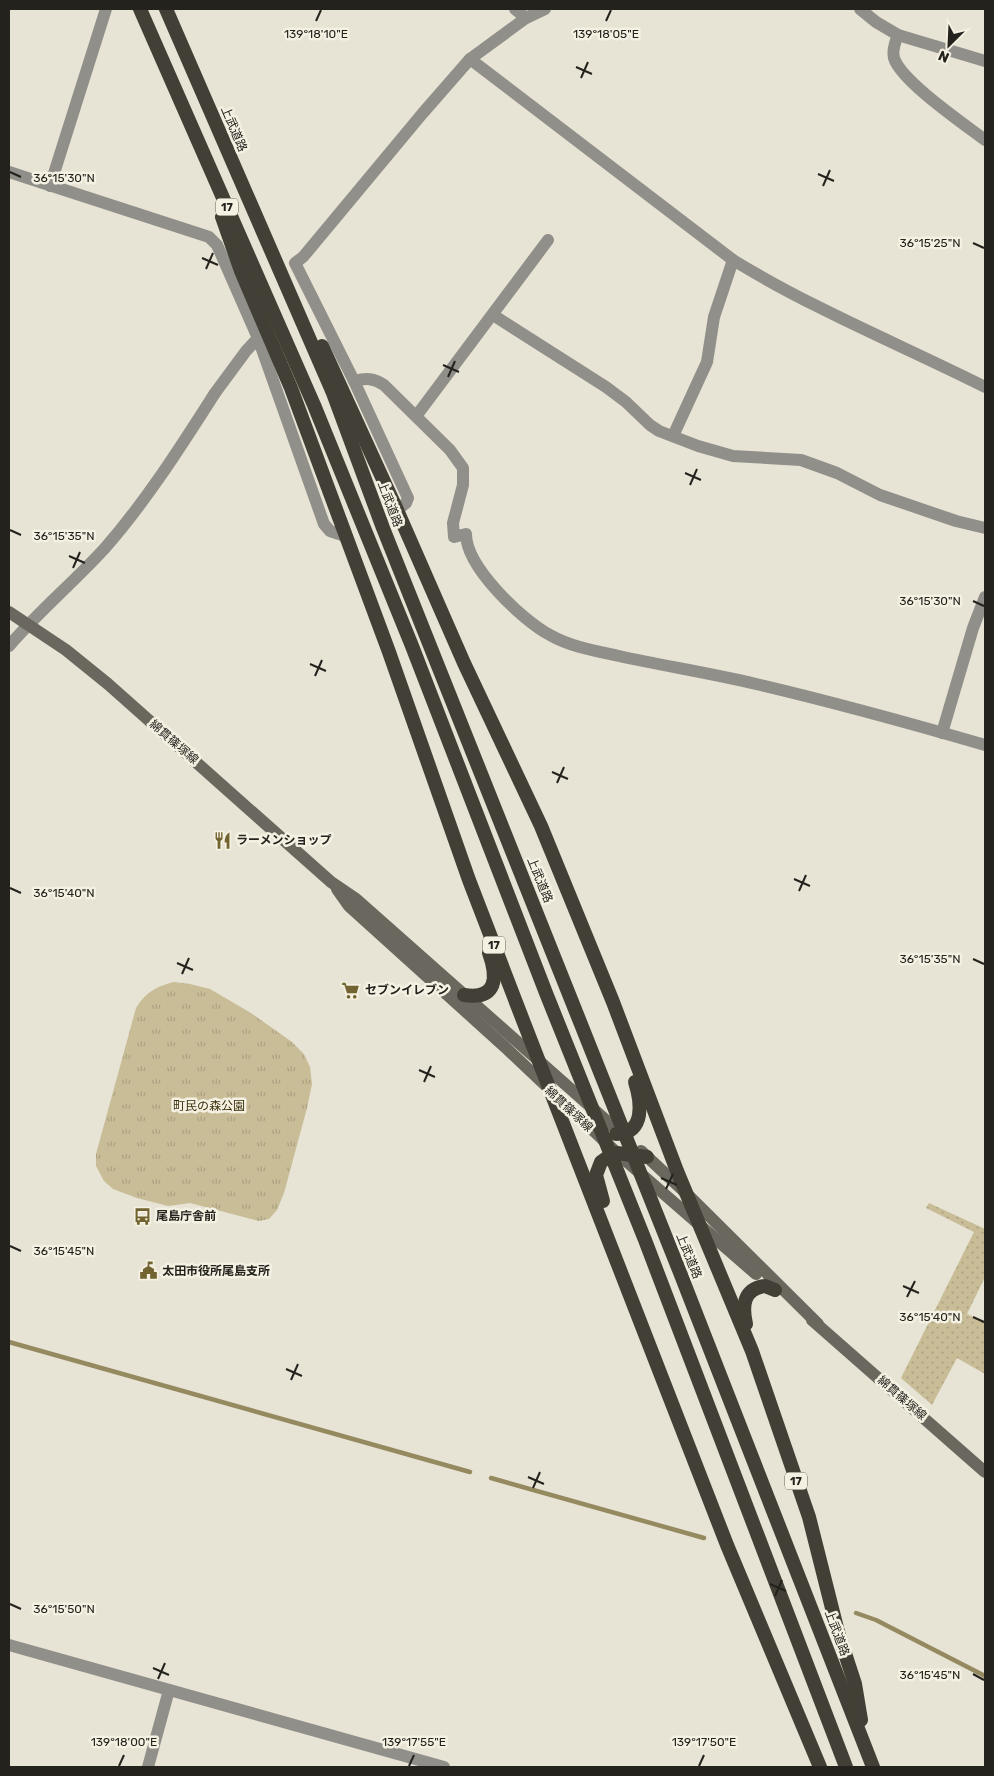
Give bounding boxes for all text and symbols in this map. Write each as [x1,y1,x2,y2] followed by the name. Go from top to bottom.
[924,20,974,70] north arrow
[284,27,348,41] text: 139°18'10"E
[573,27,639,41] text: 139°18'05"E
[936,47,952,66] text: N
[218,104,250,154] street label: 上武道路
[33,171,95,185] text: 36°15'30"N
[216,198,238,216] road number: 17
[900,236,961,250] text: 36°15'25"N
[375,479,405,529] street label: 上武道路
[33,529,95,543] text: 36°15'35"N
[899,594,961,608] text: 36°15'30"N
[147,717,201,767] street label: 綿貫篠塚線
[212,830,232,850] restaurant icon: ラーメンショップ
[236,833,332,847] place label: ラーメンショップ
[525,855,555,905] street label: 上武道路
[33,886,95,900] text: 36°15'40"N
[483,936,505,954] road number: 17
[899,952,961,966] text: 36°15'35"N
[341,980,361,1000] supermarket icon: セブンイレブン
[365,983,449,997] place label: セブンイレブン
[542,1083,596,1135] street label: 綿貫篠塚線
[173,1099,245,1113] park label: 町民の森公園
[132,1206,152,1226] bus stop icon: 尾島庁舎前
[156,1209,216,1223] place label: 尾島庁舎前
[674,1231,704,1281] street label: 上武道路
[34,1244,94,1258] text: 36°15'45"N
[138,1261,158,1281] public building icon: 太田市役所尾島支所
[162,1264,270,1278] place label: 太田市役所尾島支所
[899,1310,961,1324] text: 36°15'40"N
[875,1373,929,1423] street label: 綿貫篠塚線
[785,1472,807,1490] road number: 17
[33,1602,95,1616] text: 36°15'50"N
[822,1608,852,1658] street label: 上武道路
[900,1668,960,1682] text: 36°15'45"N
[91,1735,157,1749] text: 139°18'00"E
[382,1735,446,1749] text: 139°17'55"E
[672,1735,736,1749] text: 139°17'50"E

